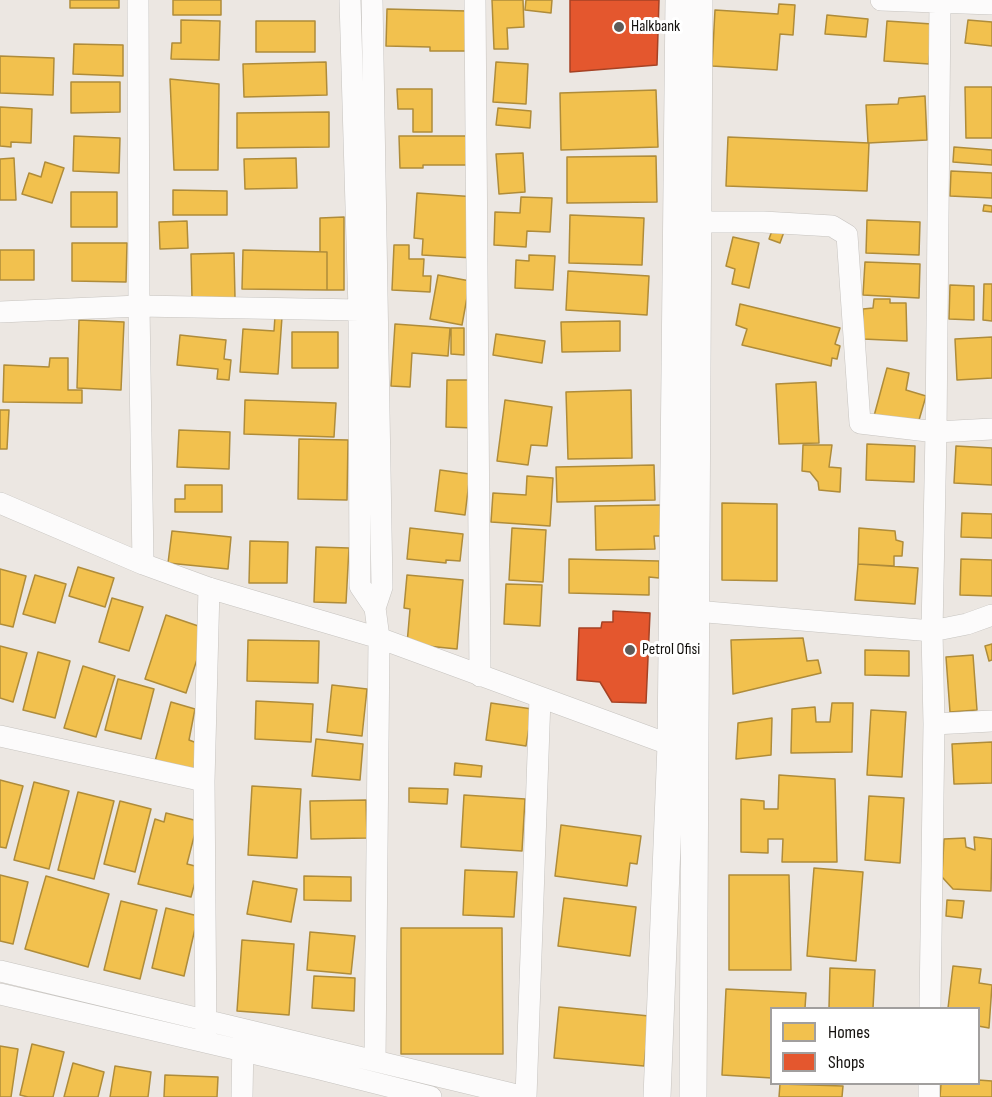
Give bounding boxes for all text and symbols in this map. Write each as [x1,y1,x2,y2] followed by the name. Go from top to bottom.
[631,17,680,37] place label: Halkbank
[612,20,626,34] marker: Halkbank
[642,640,700,660] place label: Petrol Ofisi
[623,643,637,657] marker: Petrol Ofisi
[770,1007,980,1085] legend
[828,1022,870,1043] text: Homes
[828,1052,865,1073] text: Shops

